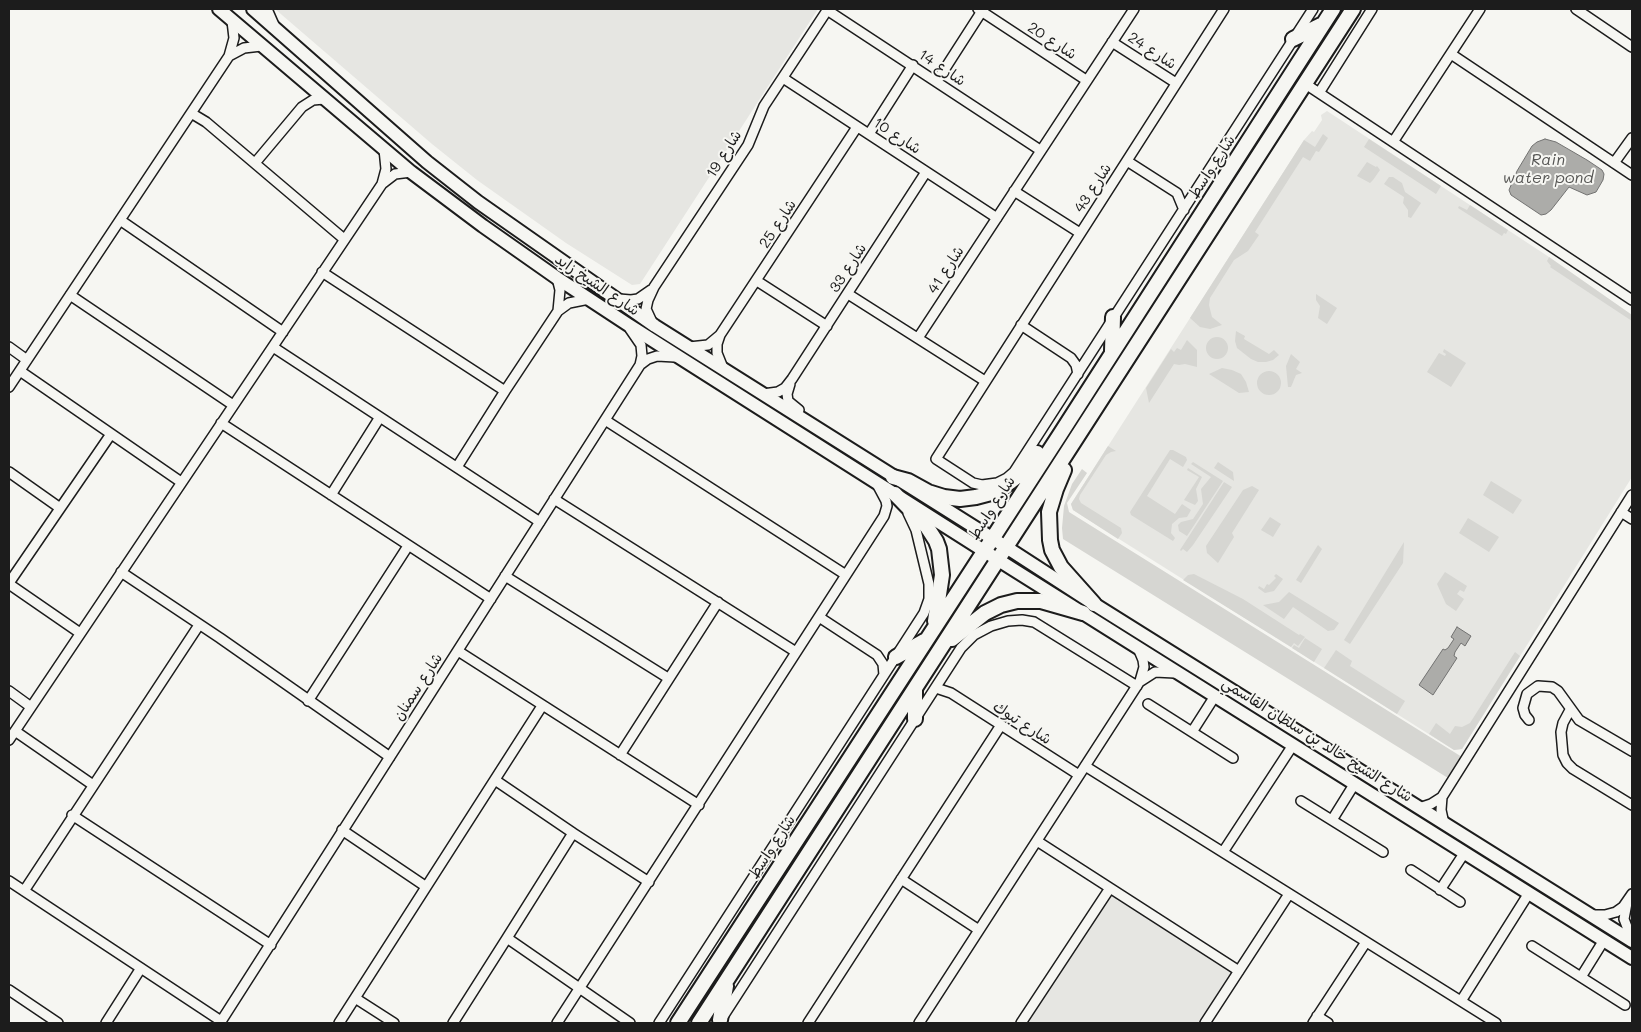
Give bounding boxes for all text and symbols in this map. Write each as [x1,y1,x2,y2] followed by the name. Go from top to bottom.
[1024,19,1080,63] street label: شارع 20
[1124,29,1180,73] street label: شارع 24
[915,46,969,90] street label: شارع 14
[870,114,924,158] street label: شارع 10
[702,127,746,181] street label: شارع 19
[1185,132,1239,202] street label: شارع واسط
[1503,150,1593,188] water label: Rain water pond
[1071,160,1115,216] street label: شارع 43
[756,196,800,252] street label: شارع 25
[826,240,870,296] street label: شارع 33
[924,243,968,297] street label: شارع 41
[551,250,643,320] street label: شارع الشيخ زايد
[965,473,1019,543] street label: شارع واسط
[390,650,446,724] street label: شارع سمنان
[1219,674,1415,806] street label: شارع الشيخ خالد بن سلطان القاسمي
[989,697,1055,749] street label: شارع تبوك
[745,812,799,882] street label: شارع واسط

